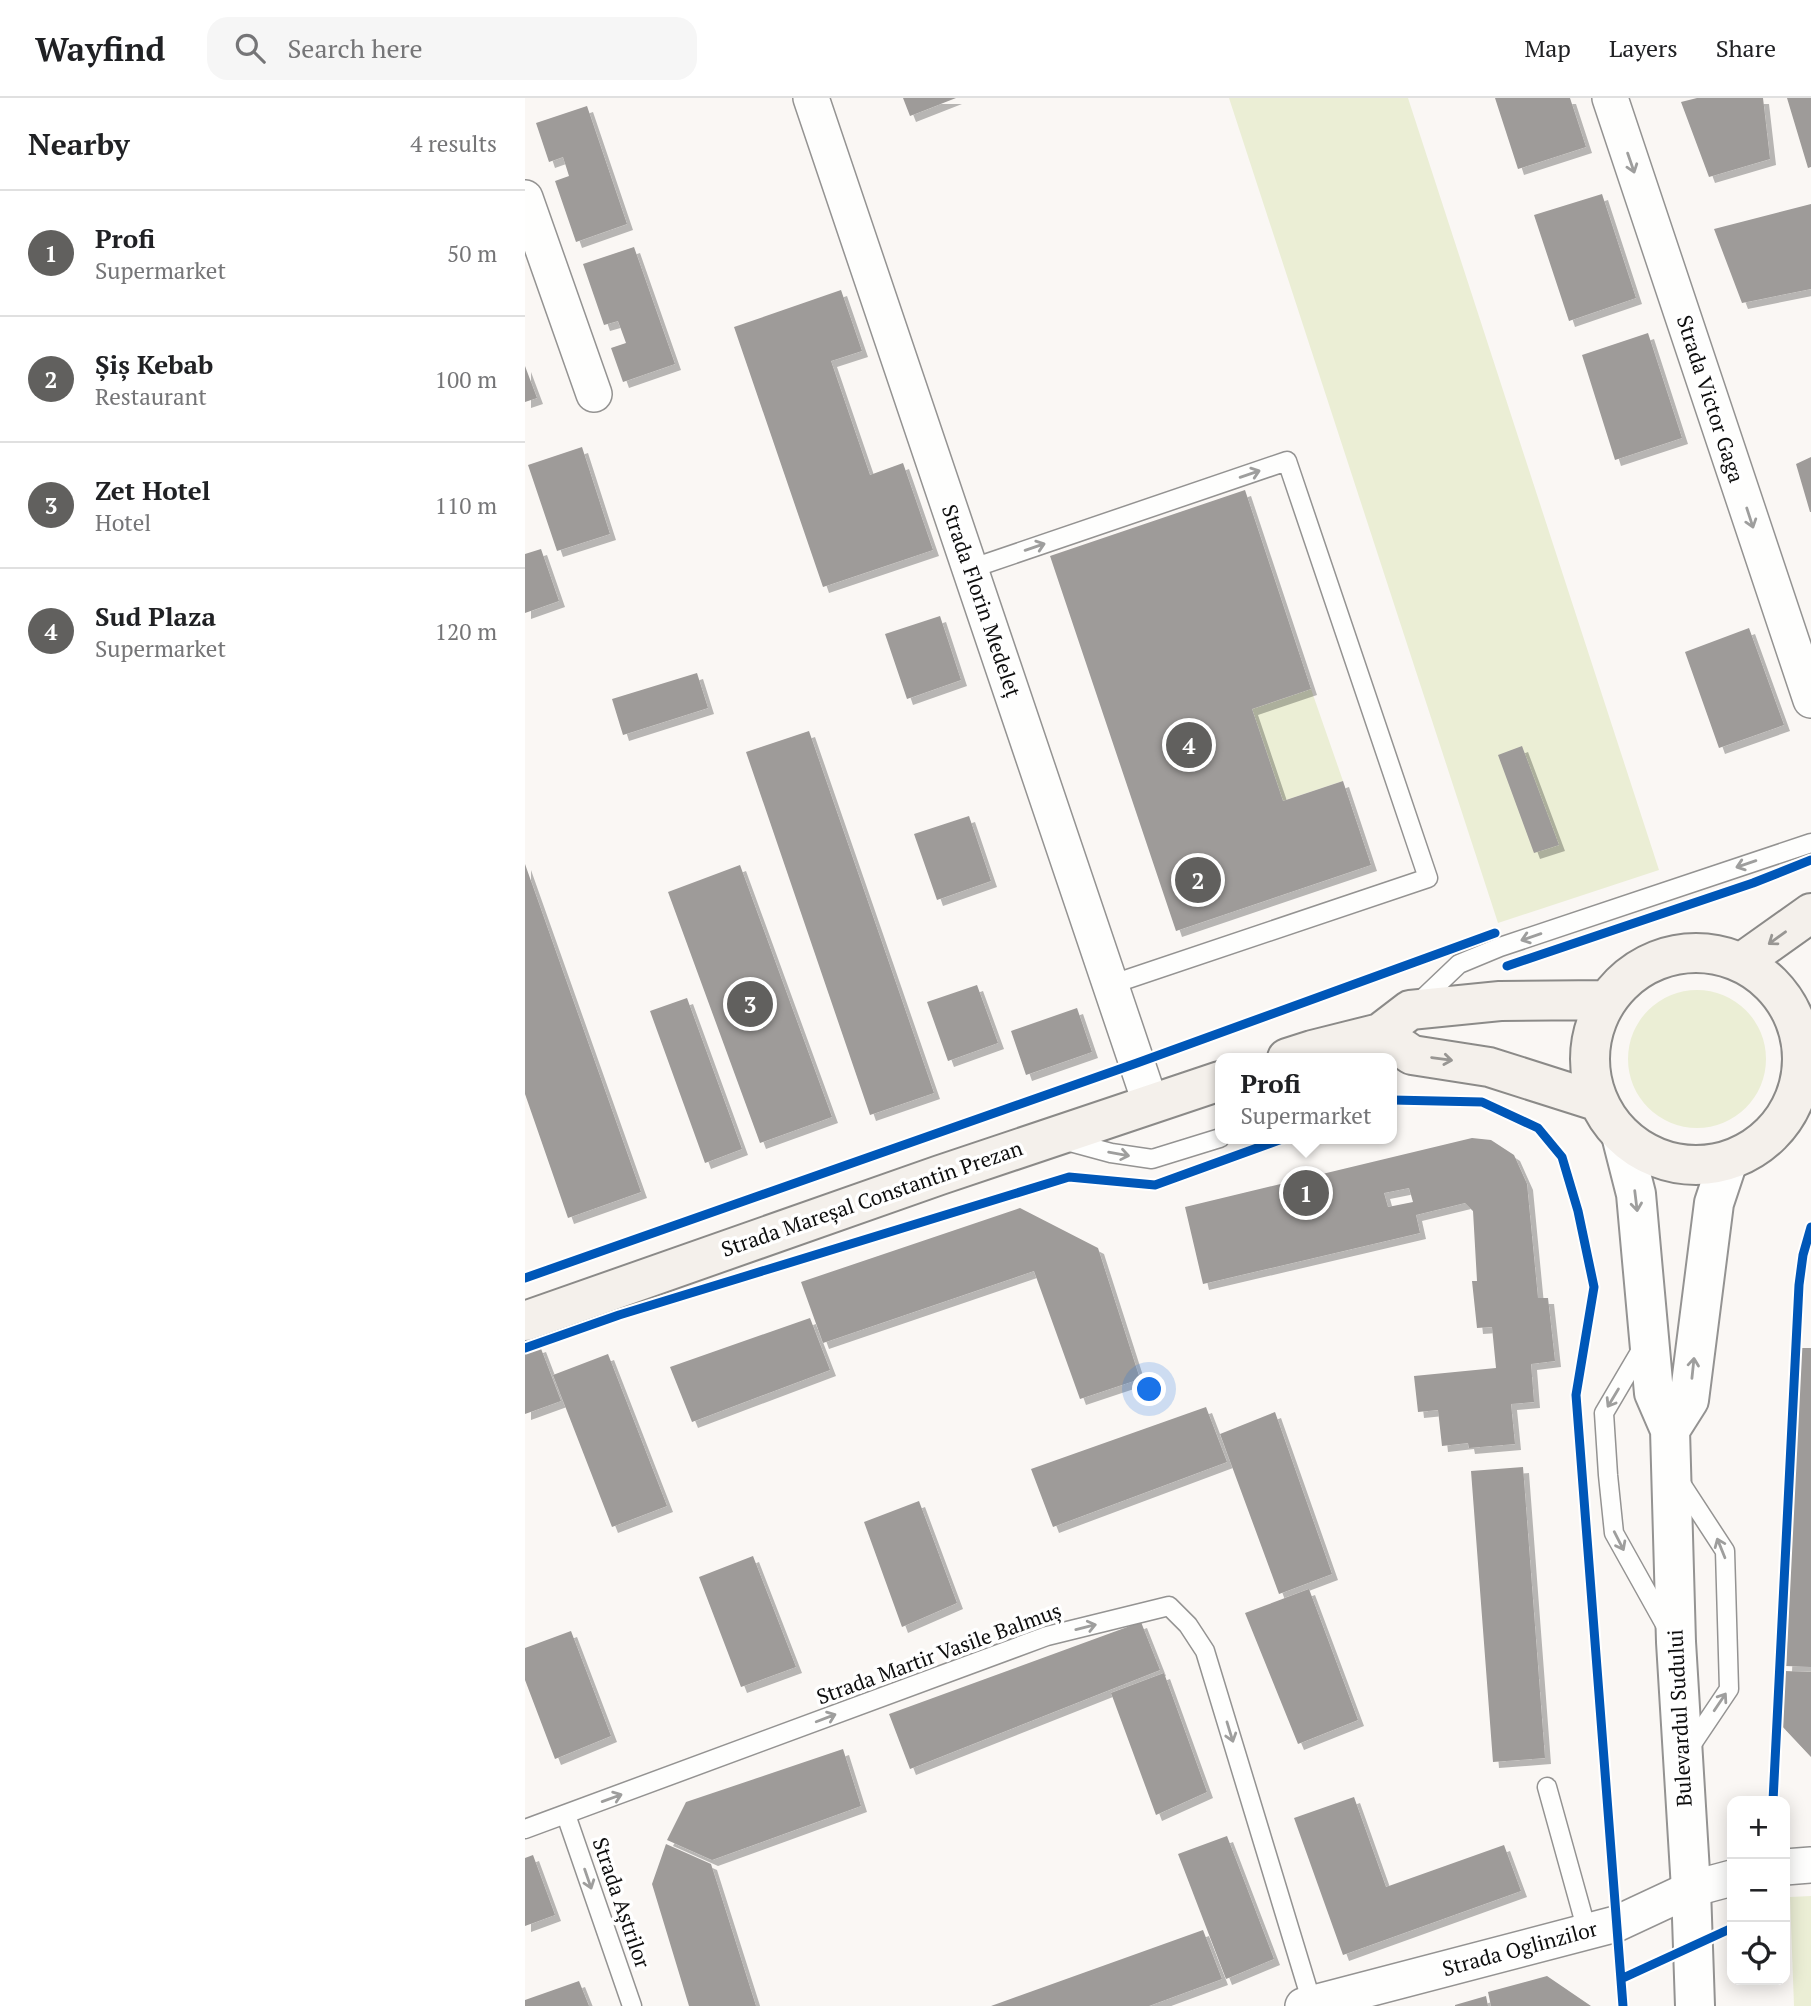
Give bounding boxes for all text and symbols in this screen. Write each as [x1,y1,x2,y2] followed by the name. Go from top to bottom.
[207,17,697,80] search box
[35,27,165,70] text: Wayfind
[231,29,269,67] icon: search
[287,31,423,65] text: Search here
[1524,32,1571,64] text: Map
[1609,32,1678,64] text: Layers
[1716,32,1776,64] text: Share
[28,124,130,164] text: Nearby
[410,128,497,159] text: 4 results
[1626,151,1639,173] one-way arrow
[95,221,155,255] text: Profi
[45,238,58,269] text: 1
[447,238,497,269] text: 50 m
[95,255,226,286] text: Supermarket
[1671,312,1751,486] street label: Strada Victor Gaga
[95,347,213,381] text: Șiș Kebab
[45,364,58,395] text: 2
[435,364,497,395] text: 100 m
[95,381,207,412] text: Restaurant
[1239,467,1261,479] one-way arrow
[95,473,210,507] text: Zet Hotel
[45,490,58,521] text: 3
[435,490,497,521] text: 110 m
[936,501,1028,701] street label: Strada Florin Medeleț
[95,507,151,538] text: Hotel
[1744,507,1757,529] one-way arrow
[1023,540,1045,552] one-way arrow
[95,599,216,633] text: Sud Plaza
[45,616,58,647] text: 4
[435,616,497,647] text: 120 m
[95,633,226,664] text: Supermarket
[1166,719,1212,771] pin: 4
[1175,854,1221,906] pin: 2
[1736,859,1758,871] one-way arrow
[1768,930,1787,945] one-way arrow
[1520,932,1542,944] one-way arrow
[727,978,773,1030] pin: 3
[1215,1053,1397,1144] popup
[1430,1053,1453,1066] one-way arrow
[1241,1066,1301,1100] text: Profi
[1241,1100,1371,1131] text: Supermarket
[717,1133,1026,1263] street label: Strada Mareșal Constantin Prezan
[1107,1148,1130,1161] one-way arrow
[1283,1167,1329,1219] pin: 1
[1630,1190,1643,1212] one-way arrow
[1686,1357,1699,1380] one-way arrow
[1132,1372,1166,1406] your location
[1605,1387,1619,1407] one-way arrow
[1613,1530,1627,1551] one-way arrow
[1713,1538,1726,1559] one-way arrow
[812,1596,1065,1710] street label: Strada Martir Vasile Balmuș
[1074,1620,1097,1633] one-way arrow
[1660,1629,1698,1807] street label: Bulevardul Sudului
[1713,1693,1727,1712] one-way arrow
[814,1711,836,1724] one-way arrow
[1224,1721,1237,1743] one-way arrow
[601,1791,623,1803] one-way arrow
[1727,1796,1790,1985] map controls
[1727,1796,1790,1859] button: +
[587,1834,657,1972] street label: Strada Aștrilor
[1727,1859,1790,1922] button: −
[583,1868,595,1890] one-way arrow
[1439,1914,1600,1982] street label: Strada Oglinzilor
[1727,1922,1790,1985] button: locate

